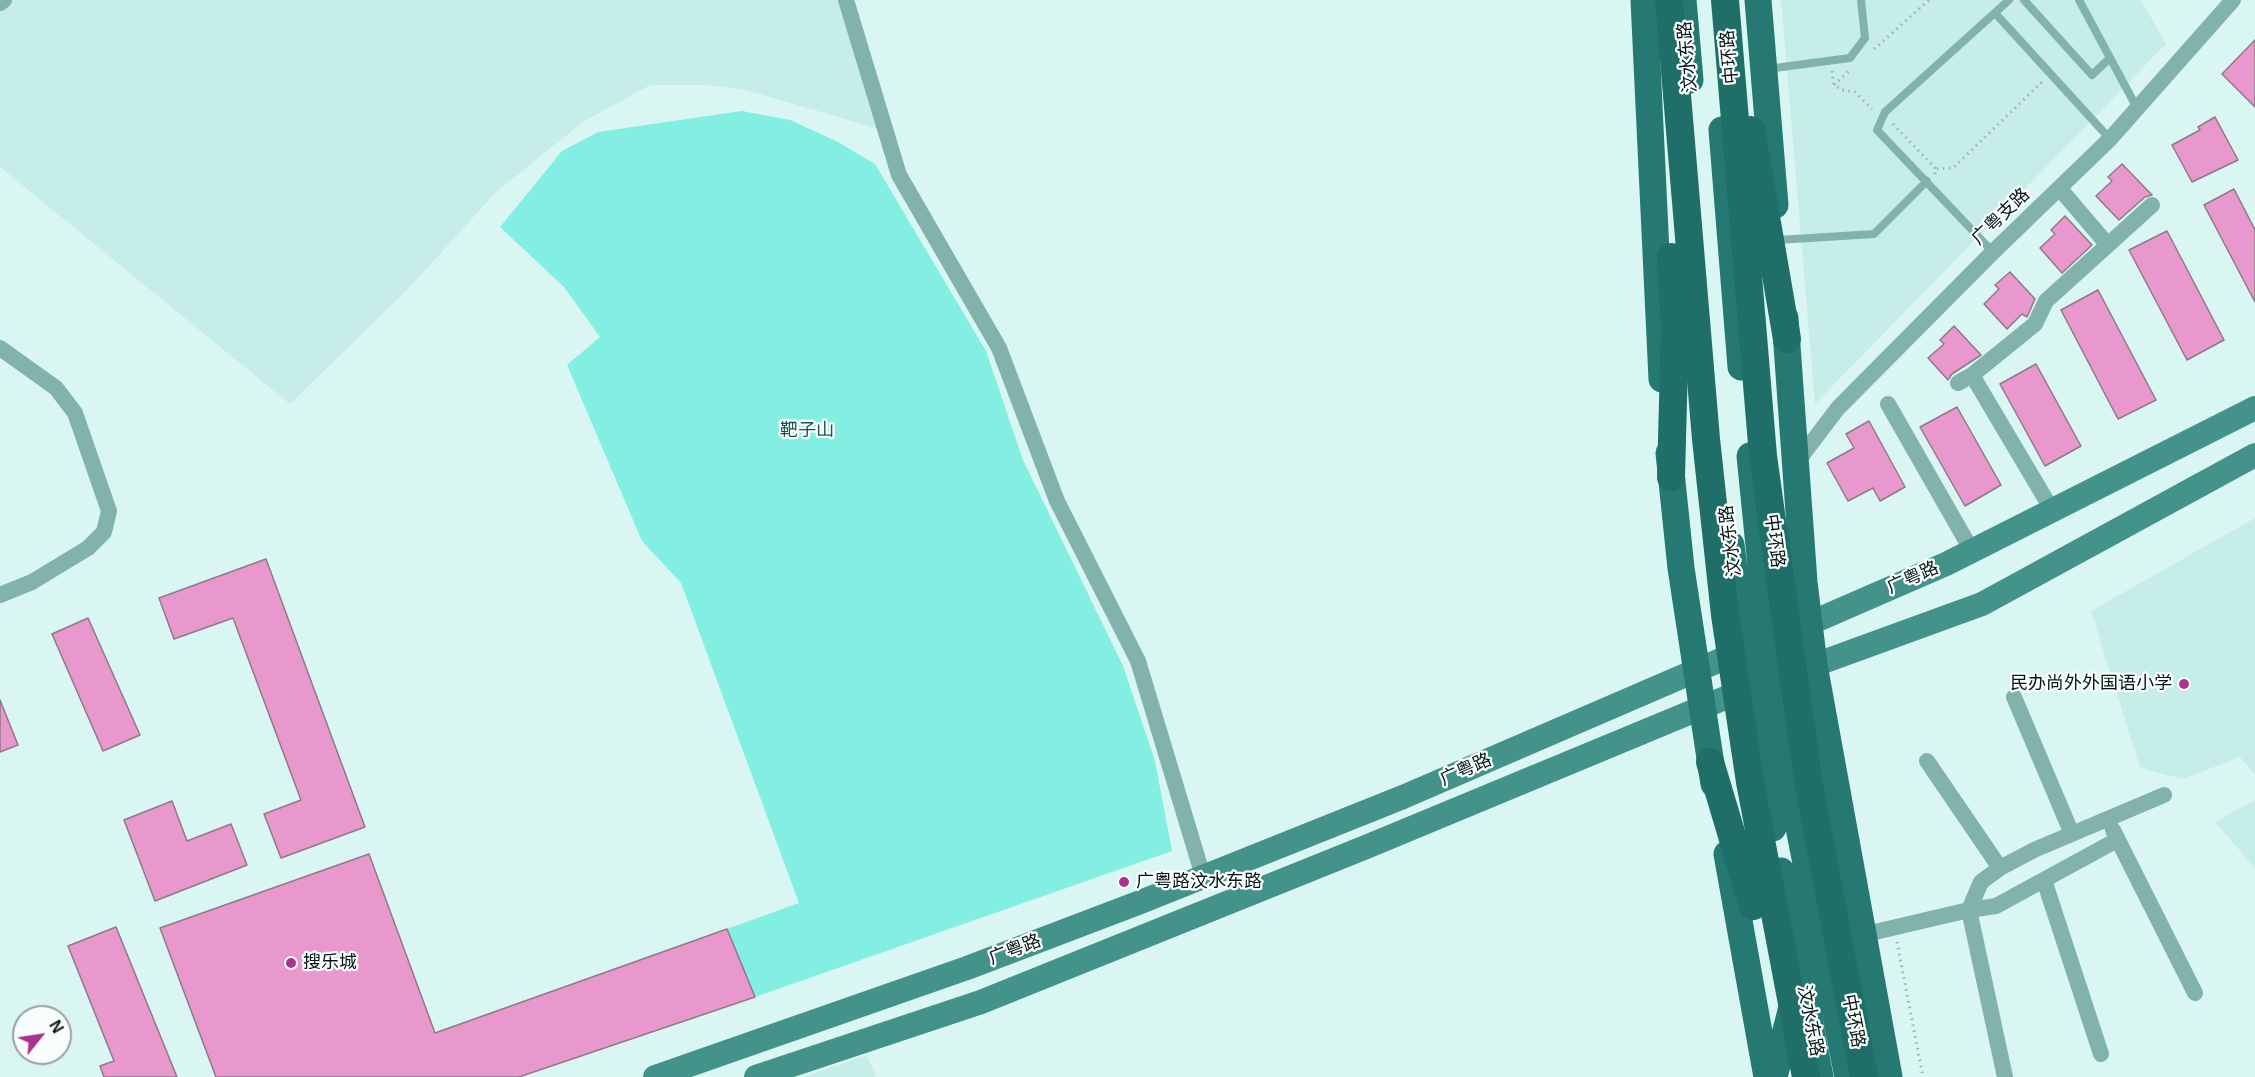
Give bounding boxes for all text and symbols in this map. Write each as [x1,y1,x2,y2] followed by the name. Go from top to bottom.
[1674,20,1702,94] street label: 汶水东路
[1717,29,1743,85] street label: 中环路
[1968,184,2034,250] street label: 广粤支路
[780,420,834,442] park label: 靶子山
[1716,504,1746,578] street label: 汶水东路
[1760,513,1788,569] street label: 中环路
[1884,557,1942,599] street label: 广粤路
[2010,673,2172,695] place label: 民办尚外外国语小学
[2177,677,2191,691] marker: 民办尚外外国语小学
[1437,749,1495,791] street label: 广粤路
[1136,871,1262,893] place label: 广粤路汶水东路
[1117,875,1131,889] marker: 广粤路汶水东路
[986,930,1044,970] street label: 广粤路
[303,952,357,974] place label: 搜乐城
[284,956,298,970] marker: 搜乐城
[1793,984,1827,1058] street label: 汶水东路
[1837,992,1869,1050] street label: 中环路
[12,1005,72,1065] north arrow
[46,1017,67,1036] text: N

